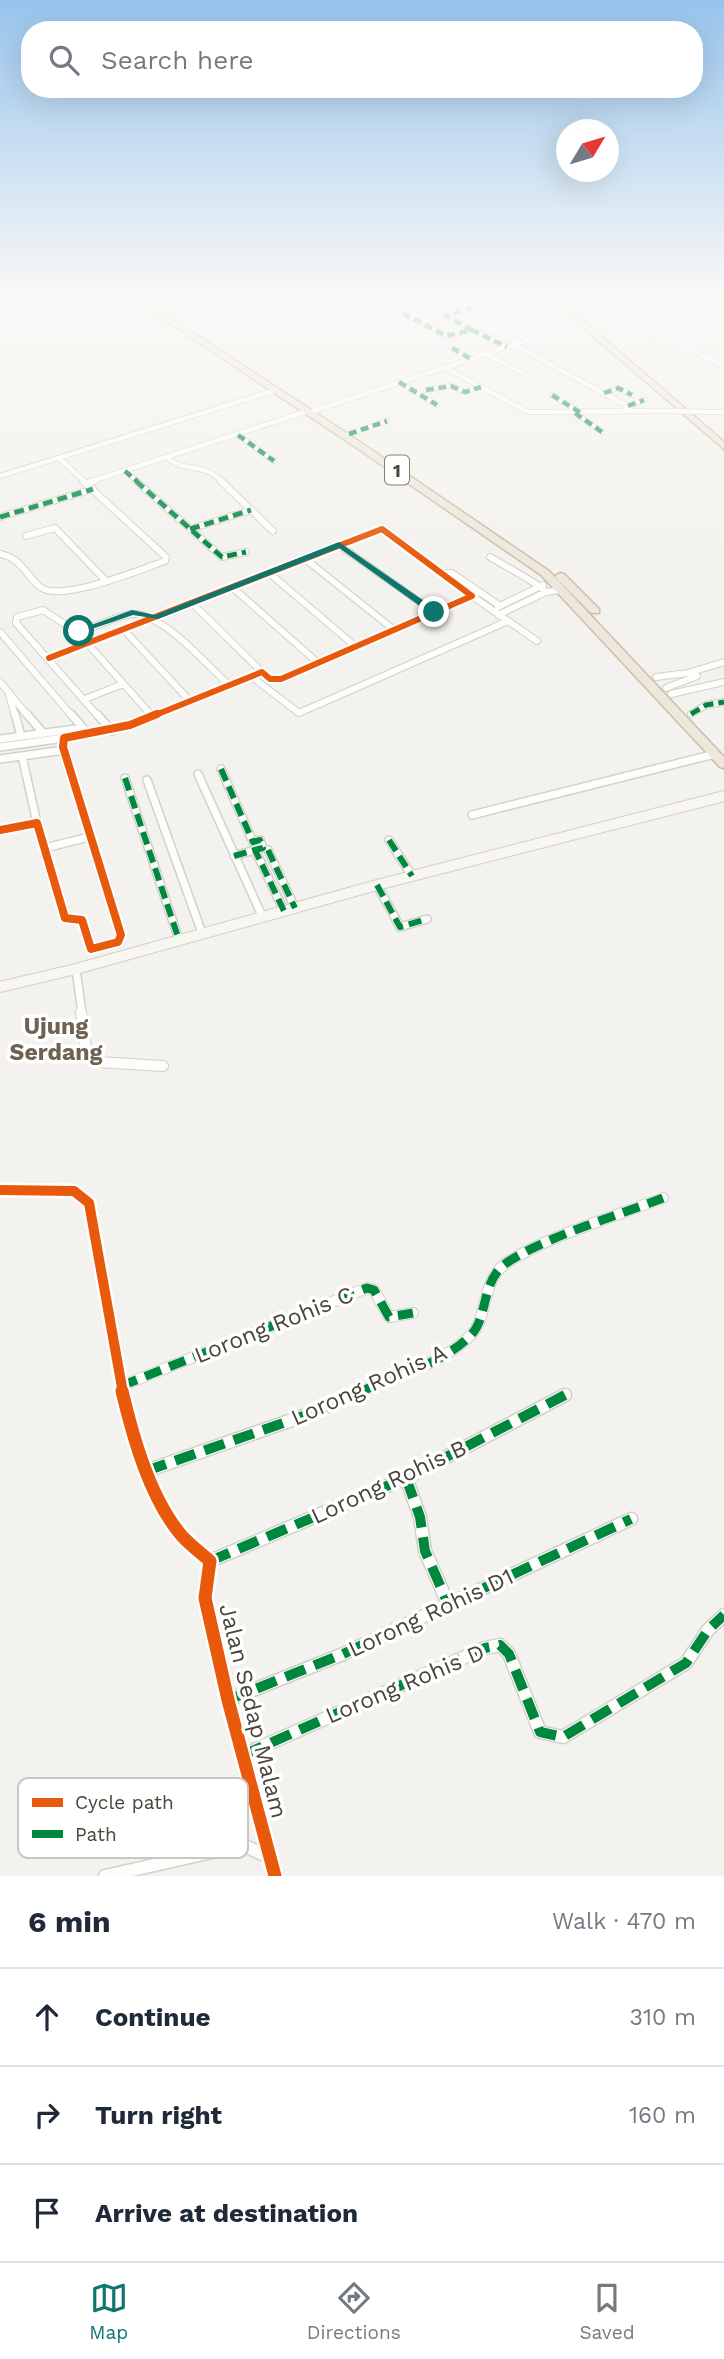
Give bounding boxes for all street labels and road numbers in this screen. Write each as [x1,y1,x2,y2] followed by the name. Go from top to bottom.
[385,456,409,484] road number: 1
[191,1281,357,1369] street label: Lorong Rohis C
[287,1339,451,1431] street label: Lorong Rohis A
[307,1434,471,1530] street label: Lorong Rohis B
[344,1563,518,1663] street label: Lorong Rohis D1
[213,1601,293,1821] street label: Jalan Sedap Malam
[322,1638,488,1730] street label: Lorong Rohis D

